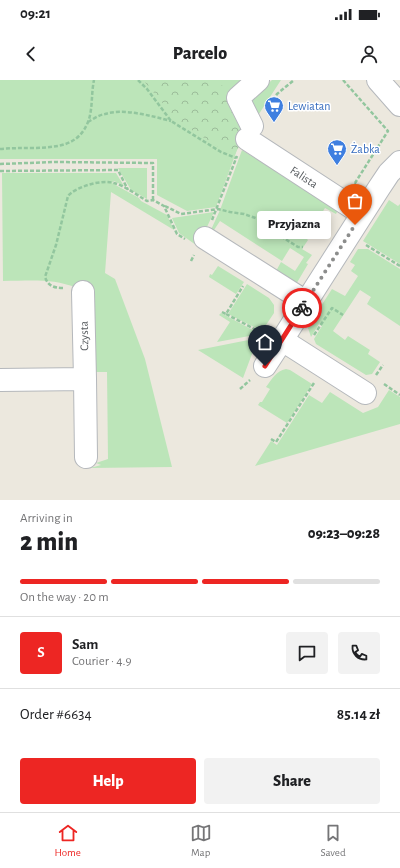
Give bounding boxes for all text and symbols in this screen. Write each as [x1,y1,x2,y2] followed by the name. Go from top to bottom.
[20,6,51,21] text: 09:21
[20,43,42,65] icon: back
[358,43,380,65] icon: person
[173,45,227,63] text: Parcelo
[263,95,285,123] supermarket icon: Lewiatan
[288,100,330,112] place label: Lewiatan
[326,138,348,166] supermarket icon: Żabka
[351,142,380,155] place label: Żabka
[288,164,320,190] street label: Falista
[338,184,372,225] pin
[344,190,366,212] icon: bag
[257,211,331,239] callout: Przyjazna
[268,218,320,231] text: Przyjazna
[282,288,322,328] courier
[291,297,313,319] icon: bike
[78,320,91,351] street label: Czysta
[248,325,282,366] pin
[254,331,276,353] icon: home
[20,512,73,525] text: Arriving in
[308,526,380,541] text: 09:23–09:28
[20,529,78,555] text: 2 min
[20,591,109,604] text: On the way · 20 m
[286,632,328,674] button: chat
[338,632,380,674] button: phone
[72,637,98,652] text: Sam
[37,645,45,660] text: S
[72,655,132,668] text: Courier · 4.9
[20,707,92,722] text: Order #6634
[337,707,380,722] text: 85.14 zł
[20,758,196,804] button: Help
[204,758,380,804] button: Share
[54,822,81,859] tab: Home
[190,822,212,859] tab: Map
[320,822,346,859] tab: Saved

